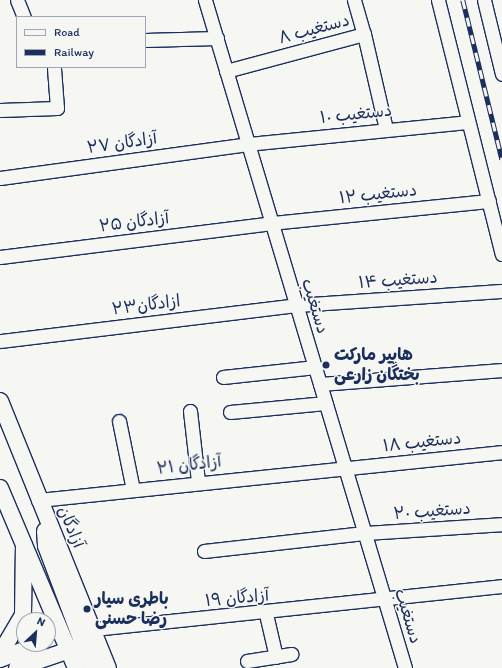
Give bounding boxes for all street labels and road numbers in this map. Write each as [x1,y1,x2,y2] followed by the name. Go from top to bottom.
[276,10,352,48] street label: دستغیب ۸
[319,100,393,128] street label: دستغیب ۱۰
[86,128,158,158] street label: ۲۷ آزادگان
[338,180,418,208] street label: دستغیب ۱۲
[98,208,170,236] street label: ۲۵ آزادگان
[358,267,438,293] street label: دستغیب ۱۴
[297,276,333,336] street label: دستغیب
[111,291,181,319] street label: ۲۳ازادگان
[382,428,462,456] street label: دستغیب ۱۸
[156,451,222,479] street label: ۲۱ آزادگان
[393,498,471,524] street label: دستغیب ۲۰
[53,503,89,551] street label: آزادگان
[204,585,270,611] street label: ۱۹ آزادگان
[390,586,426,646] street label: دستغیب

